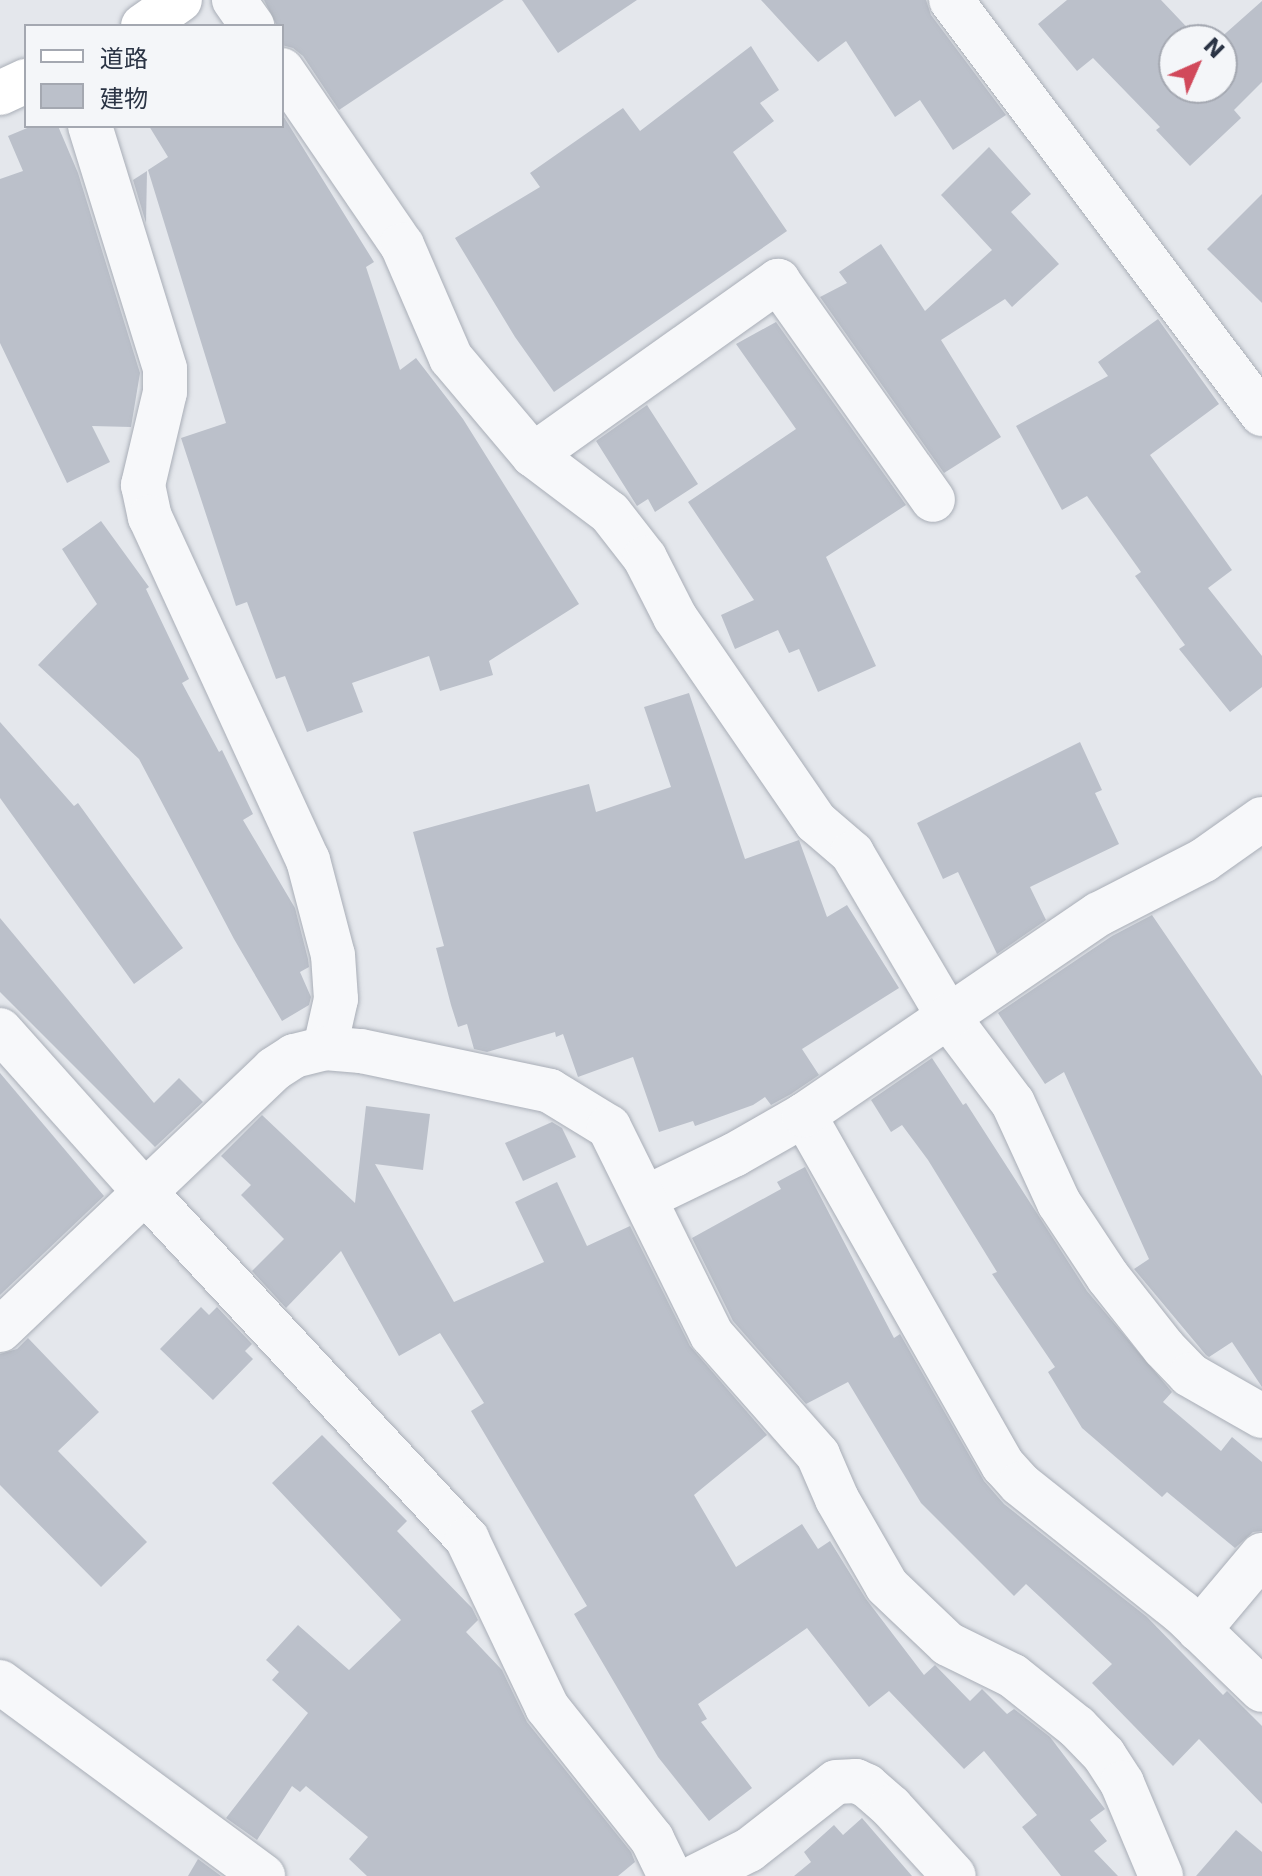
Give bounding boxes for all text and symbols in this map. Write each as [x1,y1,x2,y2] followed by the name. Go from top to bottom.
[24,24,284,128] legend
[1158,24,1238,104] north arrow
[1199,33,1229,63] text: N
[100,45,148,73] text: 道路
[100,85,148,113] text: 建物

